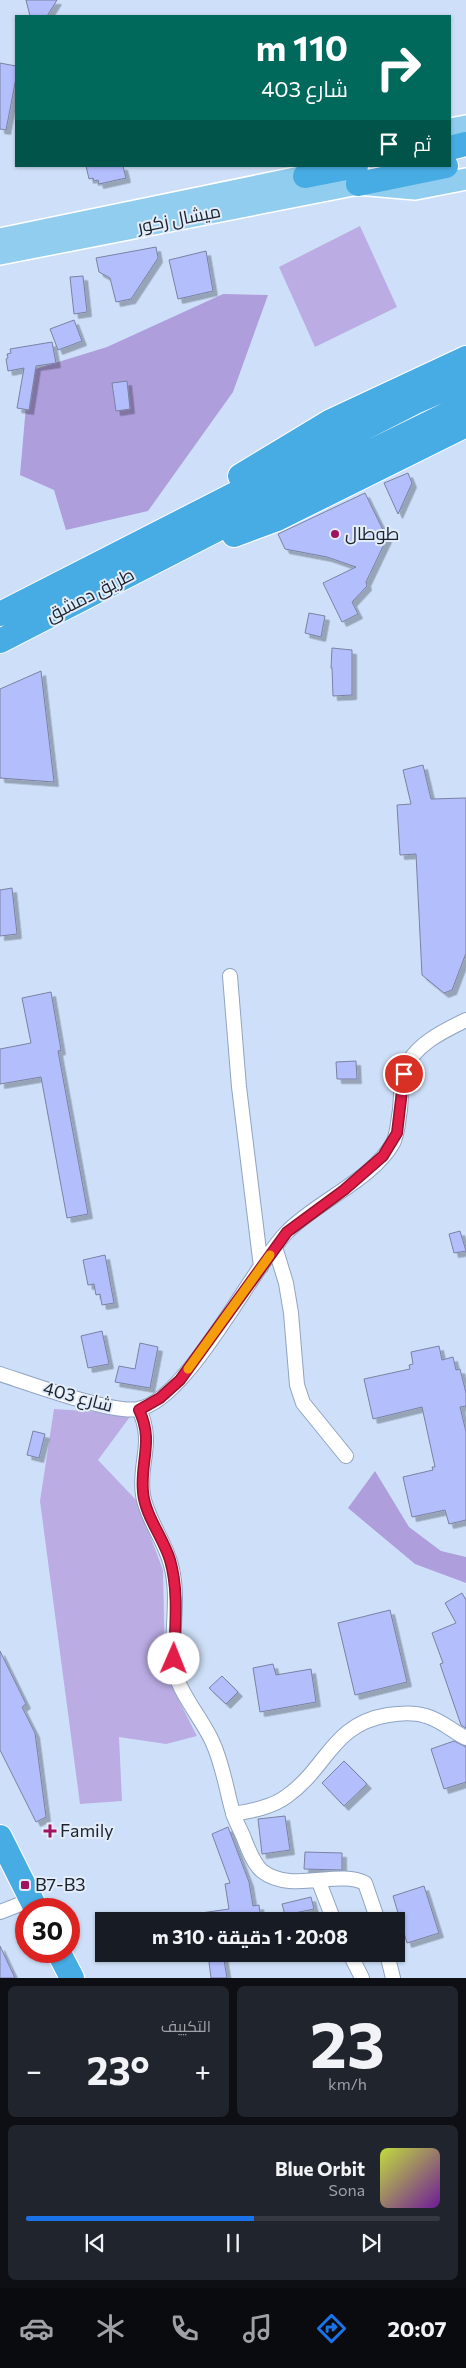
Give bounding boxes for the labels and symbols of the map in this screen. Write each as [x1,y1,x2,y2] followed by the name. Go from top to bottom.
[134,199,222,238] street label: ميشال زكور
[345,522,399,545] place label: طوطال
[329,528,341,540] marker: طوطال
[42,562,138,628] street label: طريق دمشق
[383,1053,425,1095] pin
[41,1376,115,1418] street label: شارع 403
[147,1632,199,1684] position arrow
[60,1819,114,1841] place label: Family
[44,1825,56,1837] marker: Family
[35,1873,86,1895] place label: B7-B3
[19,1879,31,1891] marker: B7-B3
[15,1898,80,1963] speed limit sign: 30

